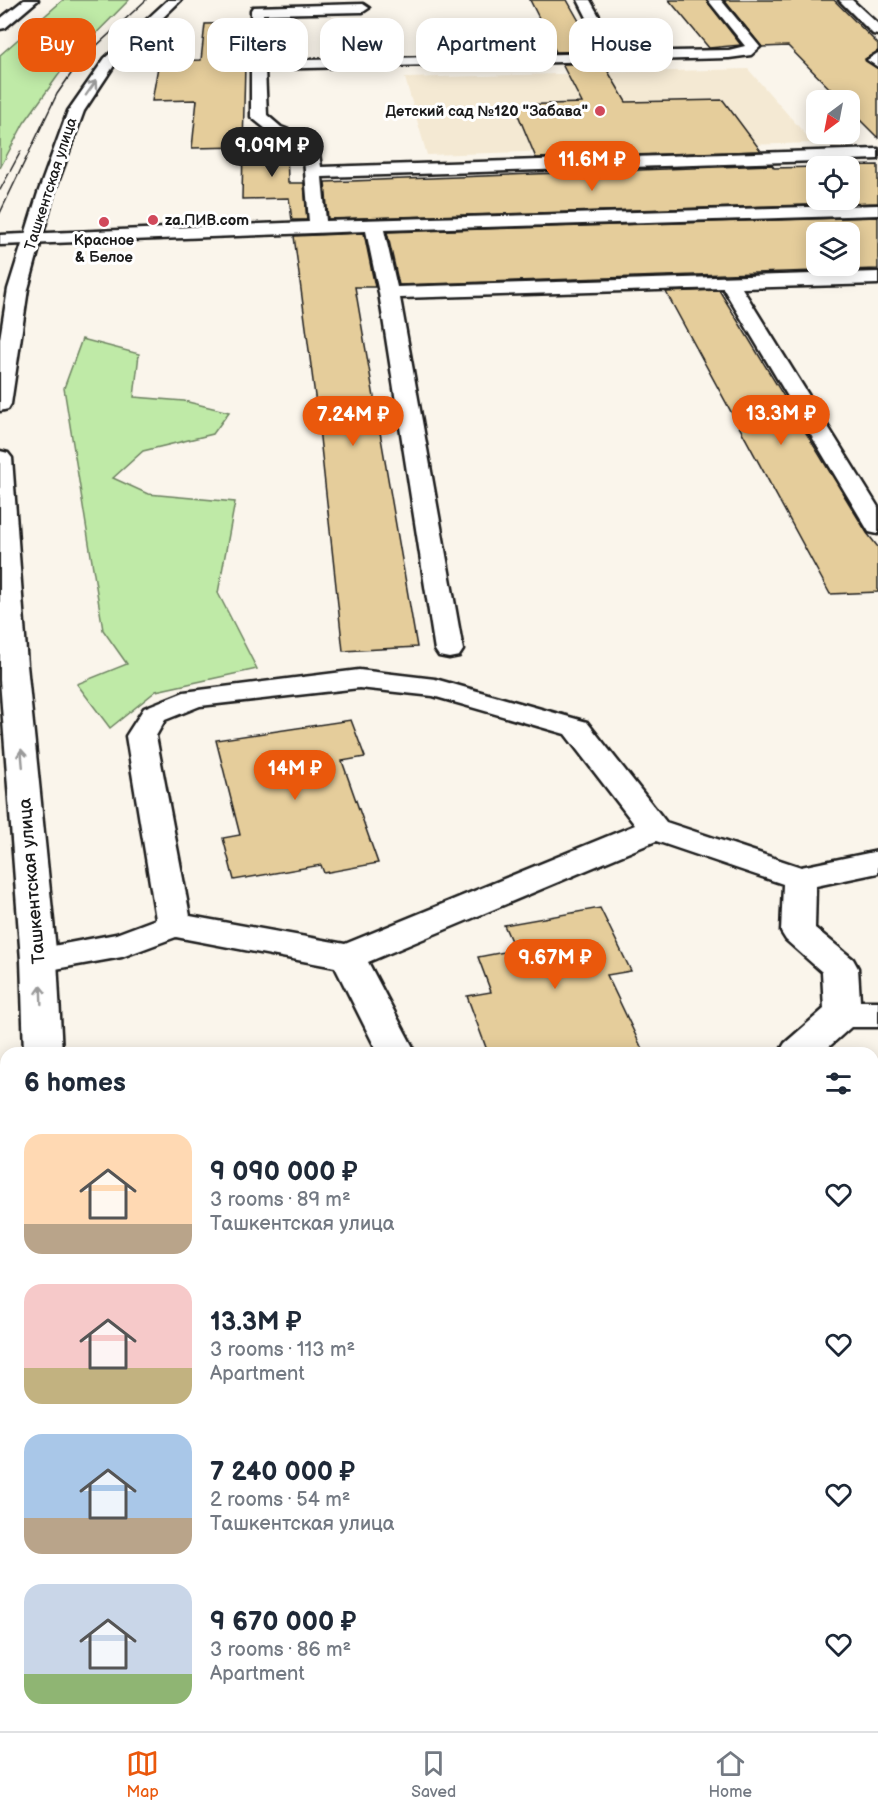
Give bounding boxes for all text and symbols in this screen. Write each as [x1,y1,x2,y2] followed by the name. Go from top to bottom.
[18,18,96,72] chip: Buy
[108,18,195,72] chip: Rent
[207,18,308,72] chip: Filters
[320,18,404,72] chip: New
[416,18,557,72] chip: Apartment
[569,18,673,72] chip: House
[85,81,97,97] one-way arrow
[806,90,860,144] north arrow
[806,90,860,276] map controls
[386,102,588,121] place label: Детский сад №120 "Забава"
[593,104,607,118] marker: Детский сад №120 "Забава"
[21,115,81,253] street label: Ташкентская улица
[217,127,327,178] pin: 9.09M ₽
[235,134,309,158] text: 9.09M ₽
[537,141,647,192] pin: 11.6M ₽
[558,148,626,172] text: 11.6M ₽
[806,156,860,210] button: locate
[165,211,249,230] place label: za.ПИВ.com
[146,213,160,227] marker: za.ПИВ.com
[97,215,111,229] marker: Красное & Белое
[806,222,860,276] button: layers
[74,231,134,267] place label: Красное & Белое
[726,395,836,446] pin: 13.3M ₽
[298,396,408,447] pin: 7.24M ₽
[746,402,816,426] text: 13.3M ₽
[317,403,389,427] text: 7.24M ₽
[16,749,27,769] one-way arrow
[253,750,337,801] pin: 14M ₽
[268,757,322,781] text: 14M ₽
[14,797,50,965] street label: Ташкентская улица
[500,939,610,990] pin: 9.67M ₽
[518,946,592,970] text: 9.67M ₽
[35,985,46,1005] one-way arrow
[822,1067,855,1100] icon: filters
[24,1068,126,1099] text: 6 homes
[210,1157,358,1188] text: 9 090 000 ₽
[72,1158,144,1230] icon: home
[822,1178,855,1211] icon: heart
[210,1188,351,1212] text: 3 rooms · 89 m²
[210,1212,395,1236] text: Ташкентская улица
[210,1307,302,1338] text: 13.3M ₽
[72,1308,144,1380] icon: home
[822,1328,855,1361] icon: heart
[210,1338,355,1362] text: 3 rooms · 113 m²
[210,1362,305,1386] text: Apartment
[210,1457,355,1488] text: 7 240 000 ₽
[72,1458,144,1530] icon: home
[822,1478,855,1511] icon: heart
[210,1488,350,1512] text: 2 rooms · 54 m²
[210,1512,395,1536] text: Ташкентская улица
[210,1607,356,1638] text: 9 670 000 ₽
[72,1608,144,1680] icon: home
[822,1628,855,1661] icon: heart
[210,1638,351,1662] text: 3 rooms · 86 m²
[210,1662,305,1686] text: Apartment
[126,1747,159,1802] tab: Map
[411,1747,456,1802] tab: Saved
[708,1747,752,1802] tab: Home

